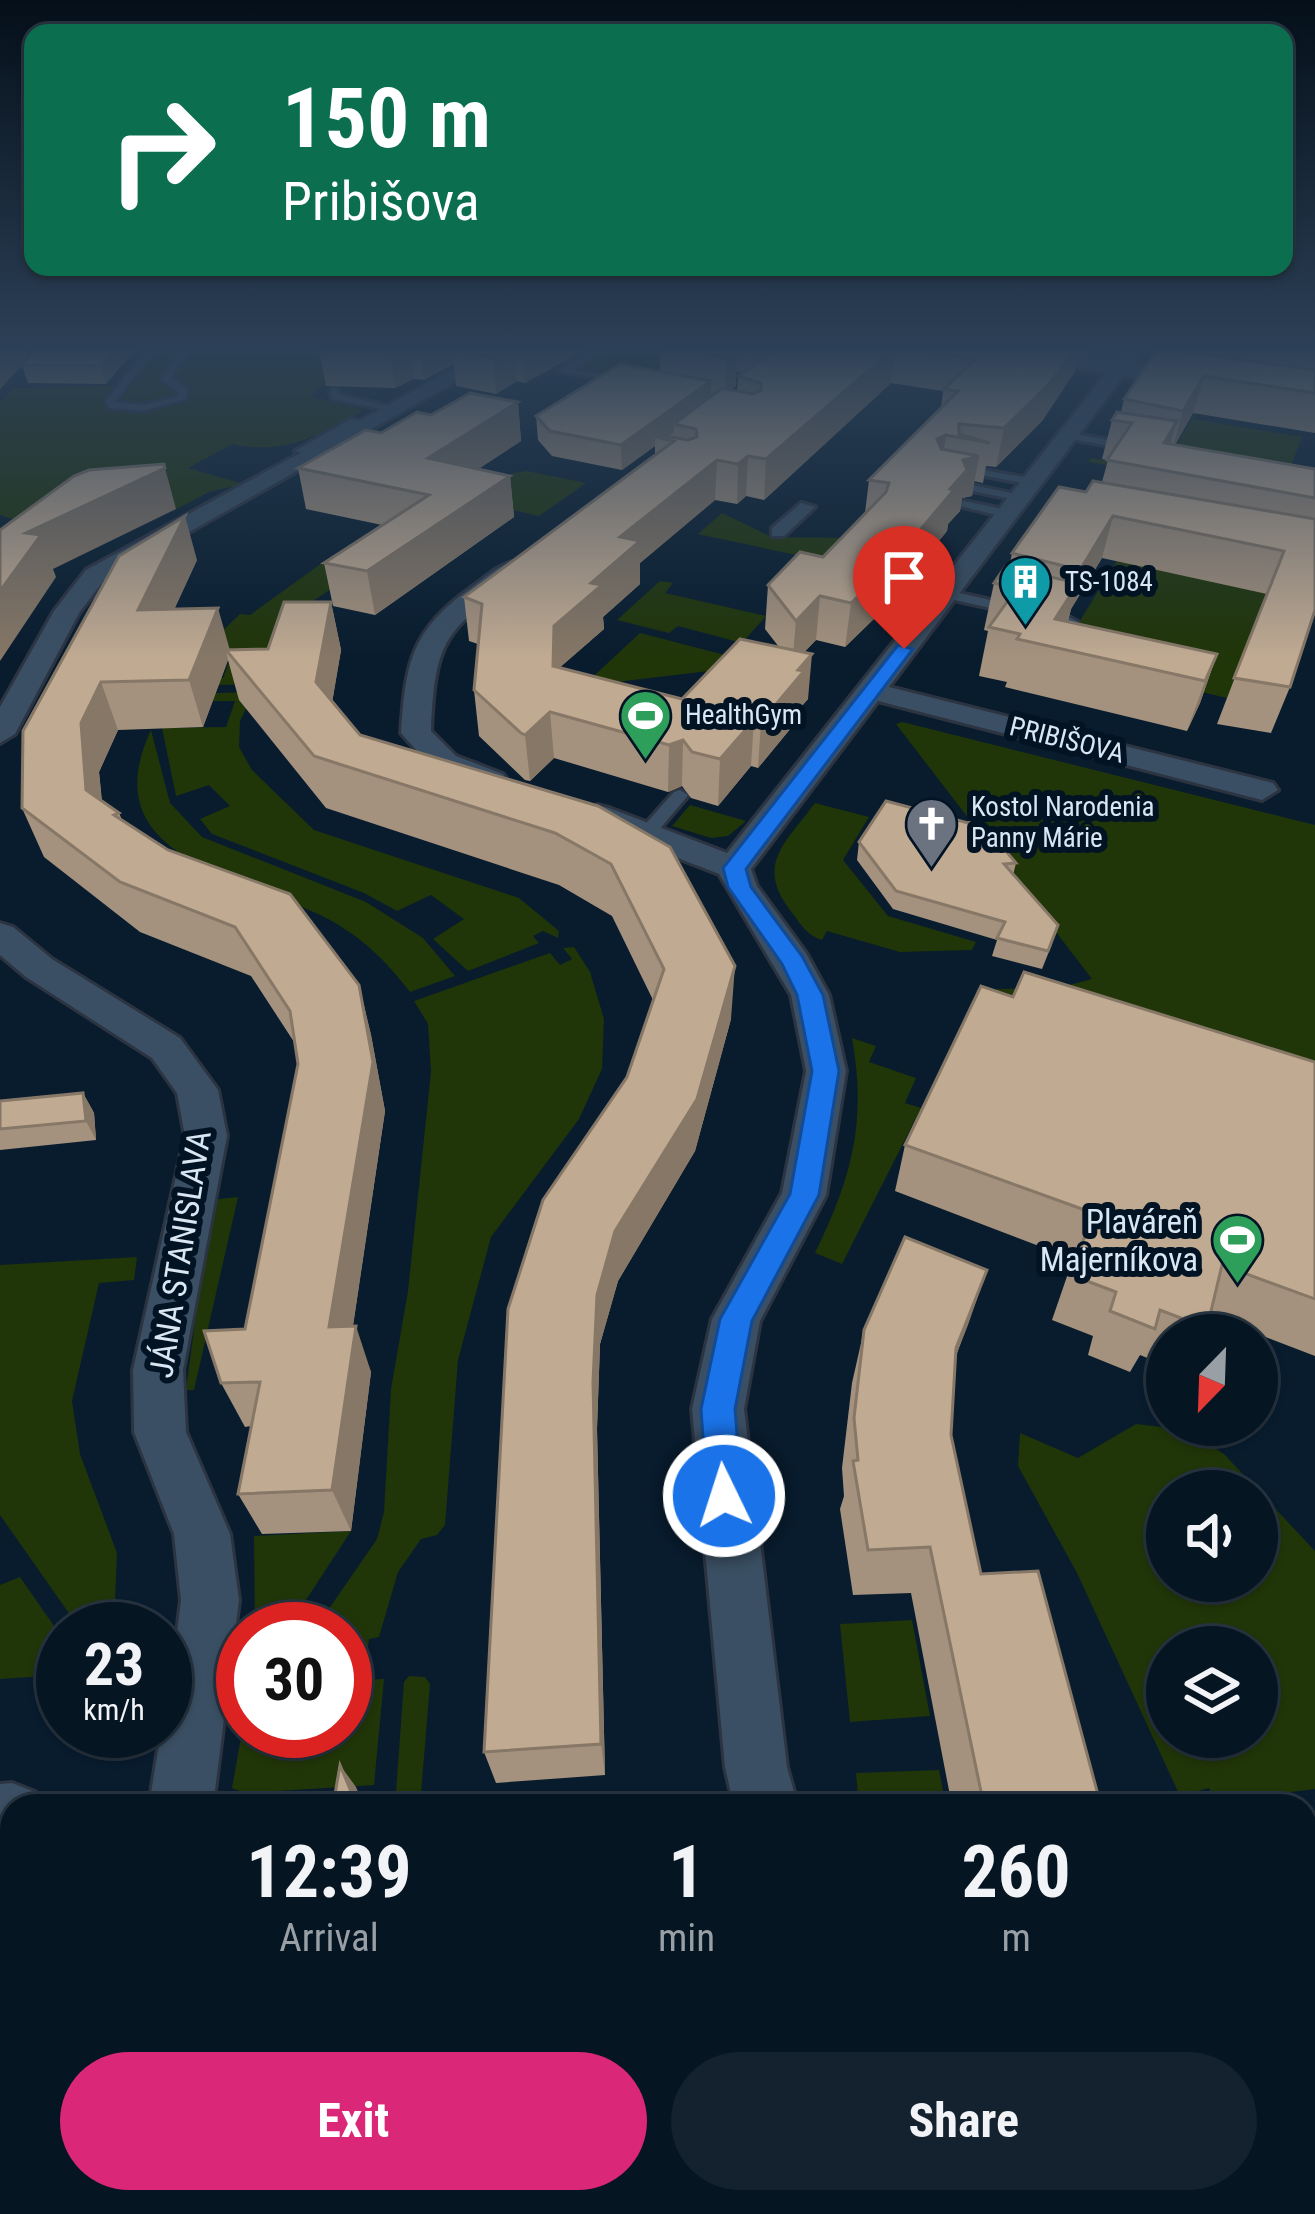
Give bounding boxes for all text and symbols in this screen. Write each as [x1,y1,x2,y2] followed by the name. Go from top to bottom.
[282,69,491,168] text: 150 m
[84,72,240,228] icon: right
[282,170,480,233] text: Pribišova
[853,526,955,649] pin
[871,544,937,610] icon: arrive
[998,554,1054,628] building icon: TS-1084
[1065,566,1153,598] place label: TS-1084
[618,687,674,761] sports icon: HealthGym
[685,699,802,731] place label: HealthGym
[1006,709,1128,770] street label: PRIBIŠOVA
[971,791,1154,854] place label: Kostol Narodenia Panny Márie
[904,795,960,869] church icon: Kostol Narodenia Panny Márie
[141,1128,219,1380] street label: JÁNA STANISLAVA
[1040,1202,1198,1279] place label: Plaváreň Majerníkova
[1209,1212,1265,1286] sports icon: Plaváreň Majerníkova
[1146,1314,1278,1446] north arrow
[1146,1314,1278,1758] map controls
[661,1433,787,1559] position arrow
[1146,1470,1278,1602] button: sound
[216,1602,372,1758] speed limit sign: 30
[1146,1626,1278,1758] button: layers
[84,1629,144,1700] text: 23
[83,1692,145,1727] text: km/h
[246,1830,412,1915] text: 12:39
[668,1830,705,1915] text: 1
[961,1830,1071,1915] text: 260
[279,1915,379,1961] text: Arrival
[658,1915,715,1961] text: min
[1001,1915,1031,1961] text: m
[60,2052,647,2190] button: Exit
[671,2052,1257,2190] button: Share

